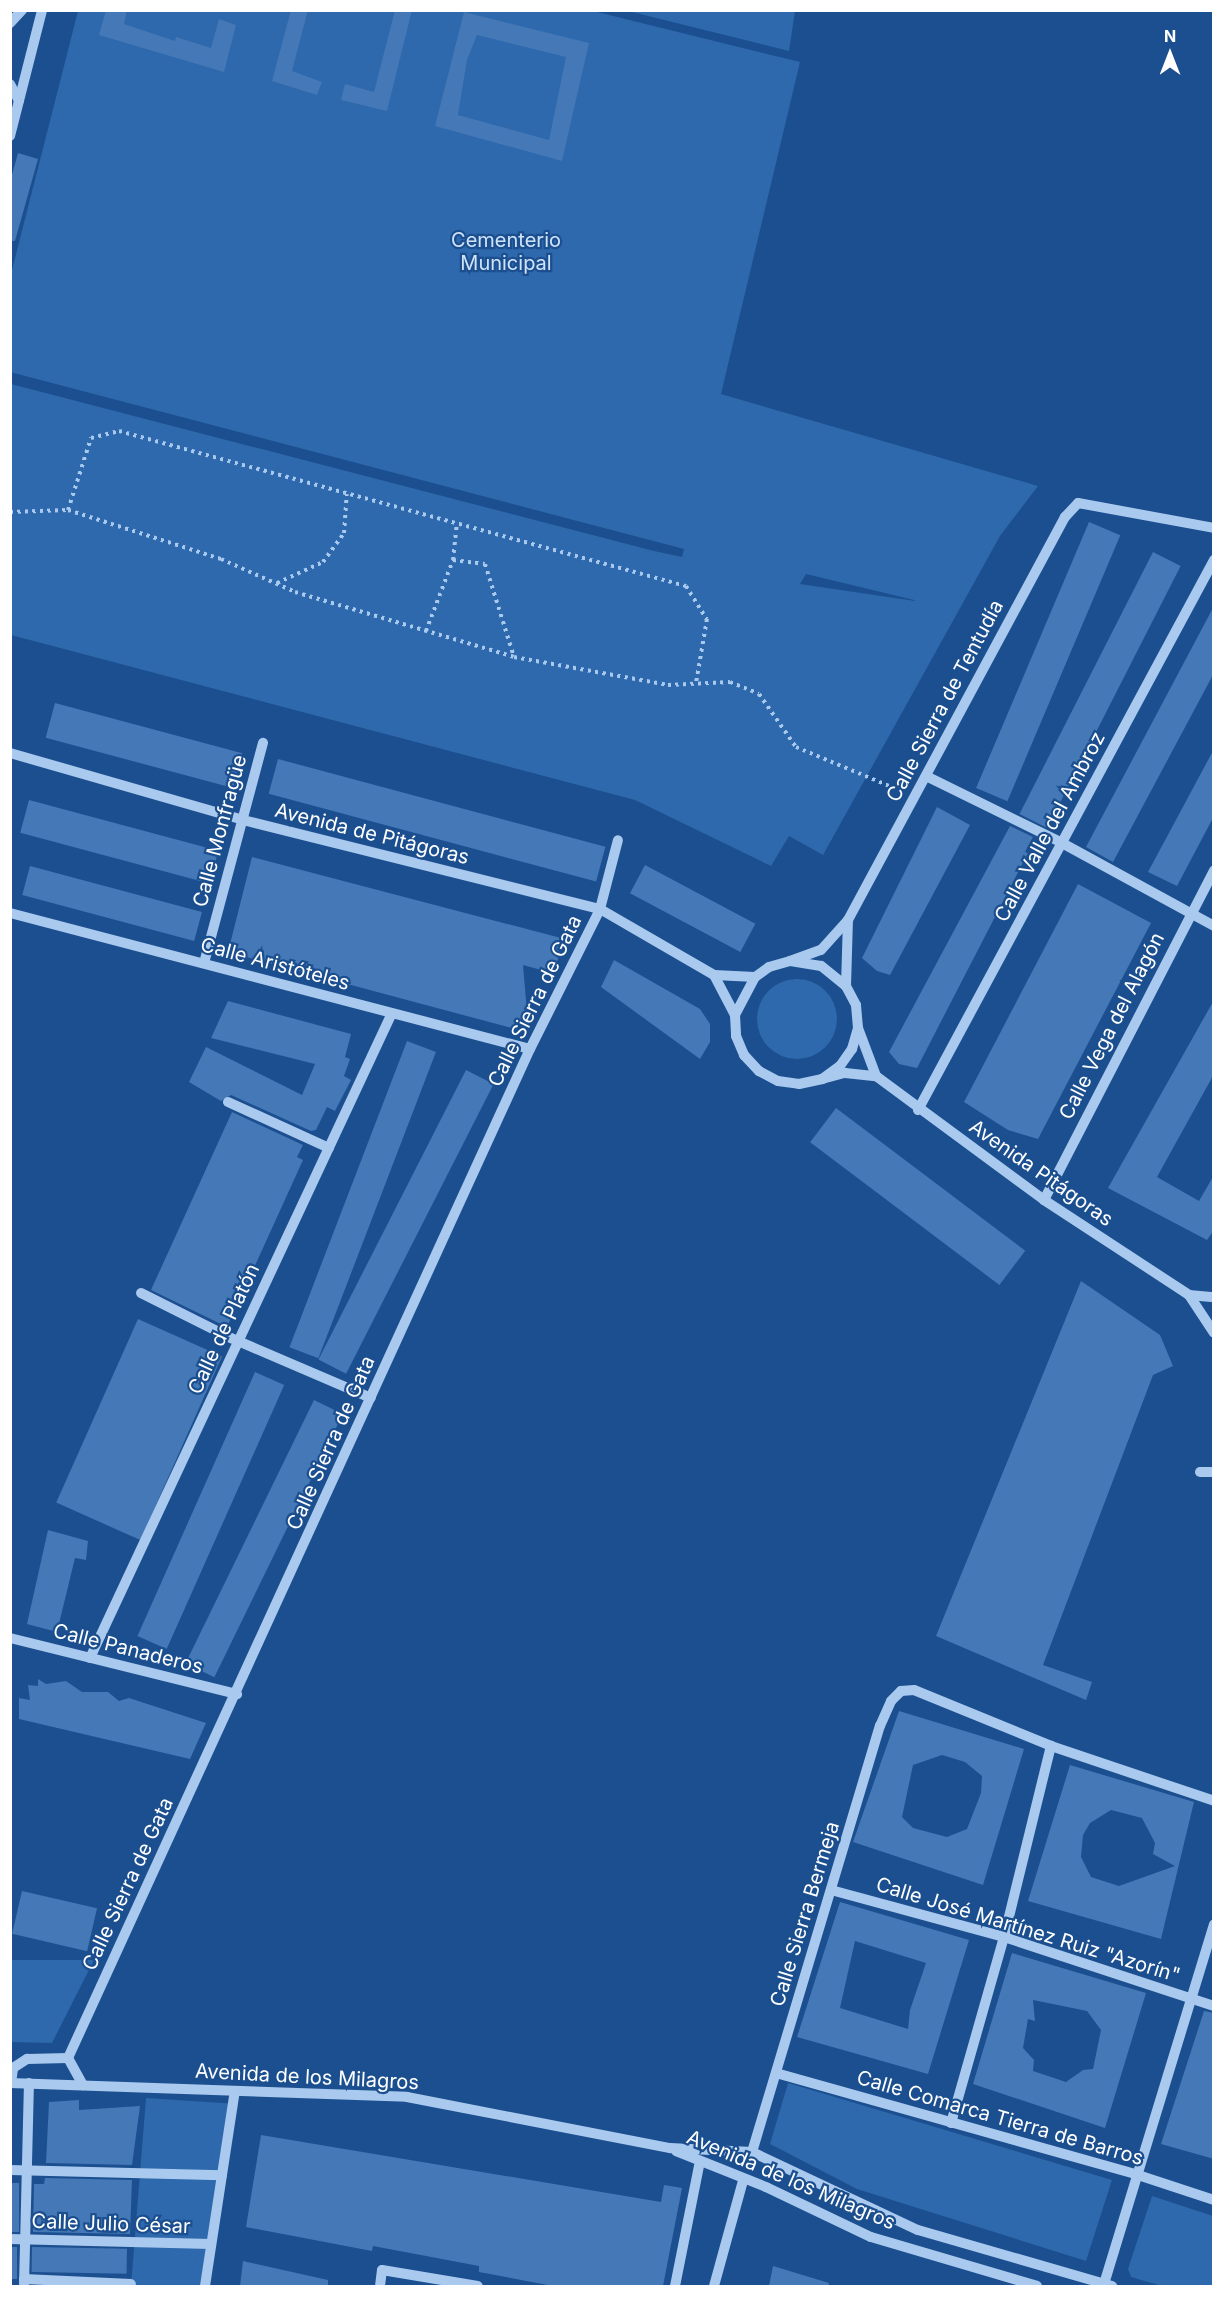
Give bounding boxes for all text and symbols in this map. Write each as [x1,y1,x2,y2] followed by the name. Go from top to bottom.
[1140,24,1200,84] north arrow
[1164,26,1176,46] text: N
[451,229,561,276] park label: Cementerio Municipal
[881,596,1009,806] street label: Calle Sierra de Tentudía
[990,728,1110,926] street label: Calle Valle del Ambroz
[188,752,252,910] street label: Calle Monfragüe
[272,798,472,870] street label: Avenida de Pitágoras
[483,911,587,1091] street label: Calle Sierra de Gata
[1054,928,1170,1124] street label: Calle Vega del Alagón
[198,933,352,995] street label: Calle Aristóteles
[965,1114,1117,1232] street label: Avenida Pitágoras
[183,1260,265,1398] street label: Calle de Platón
[282,1352,380,1534] street label: Calle Sierra de Gata
[51,1619,205,1679] street label: Calle Panaderos
[77,1794,179,1974] street label: Calle Sierra de Gata
[765,1819,845,2009] street label: Calle Sierra Bermeja
[873,1872,1183,1988] street label: Calle José Martínez Ruiz "Azorín"
[194,2059,420,2095] street label: Avenida de los Milagros
[854,2066,1146,2170] street label: Calle Comarca Tierra de Barros
[683,2125,899,2235] street label: Avenida de los Milagros
[31,2209,191,2239] street label: Calle Julio César

